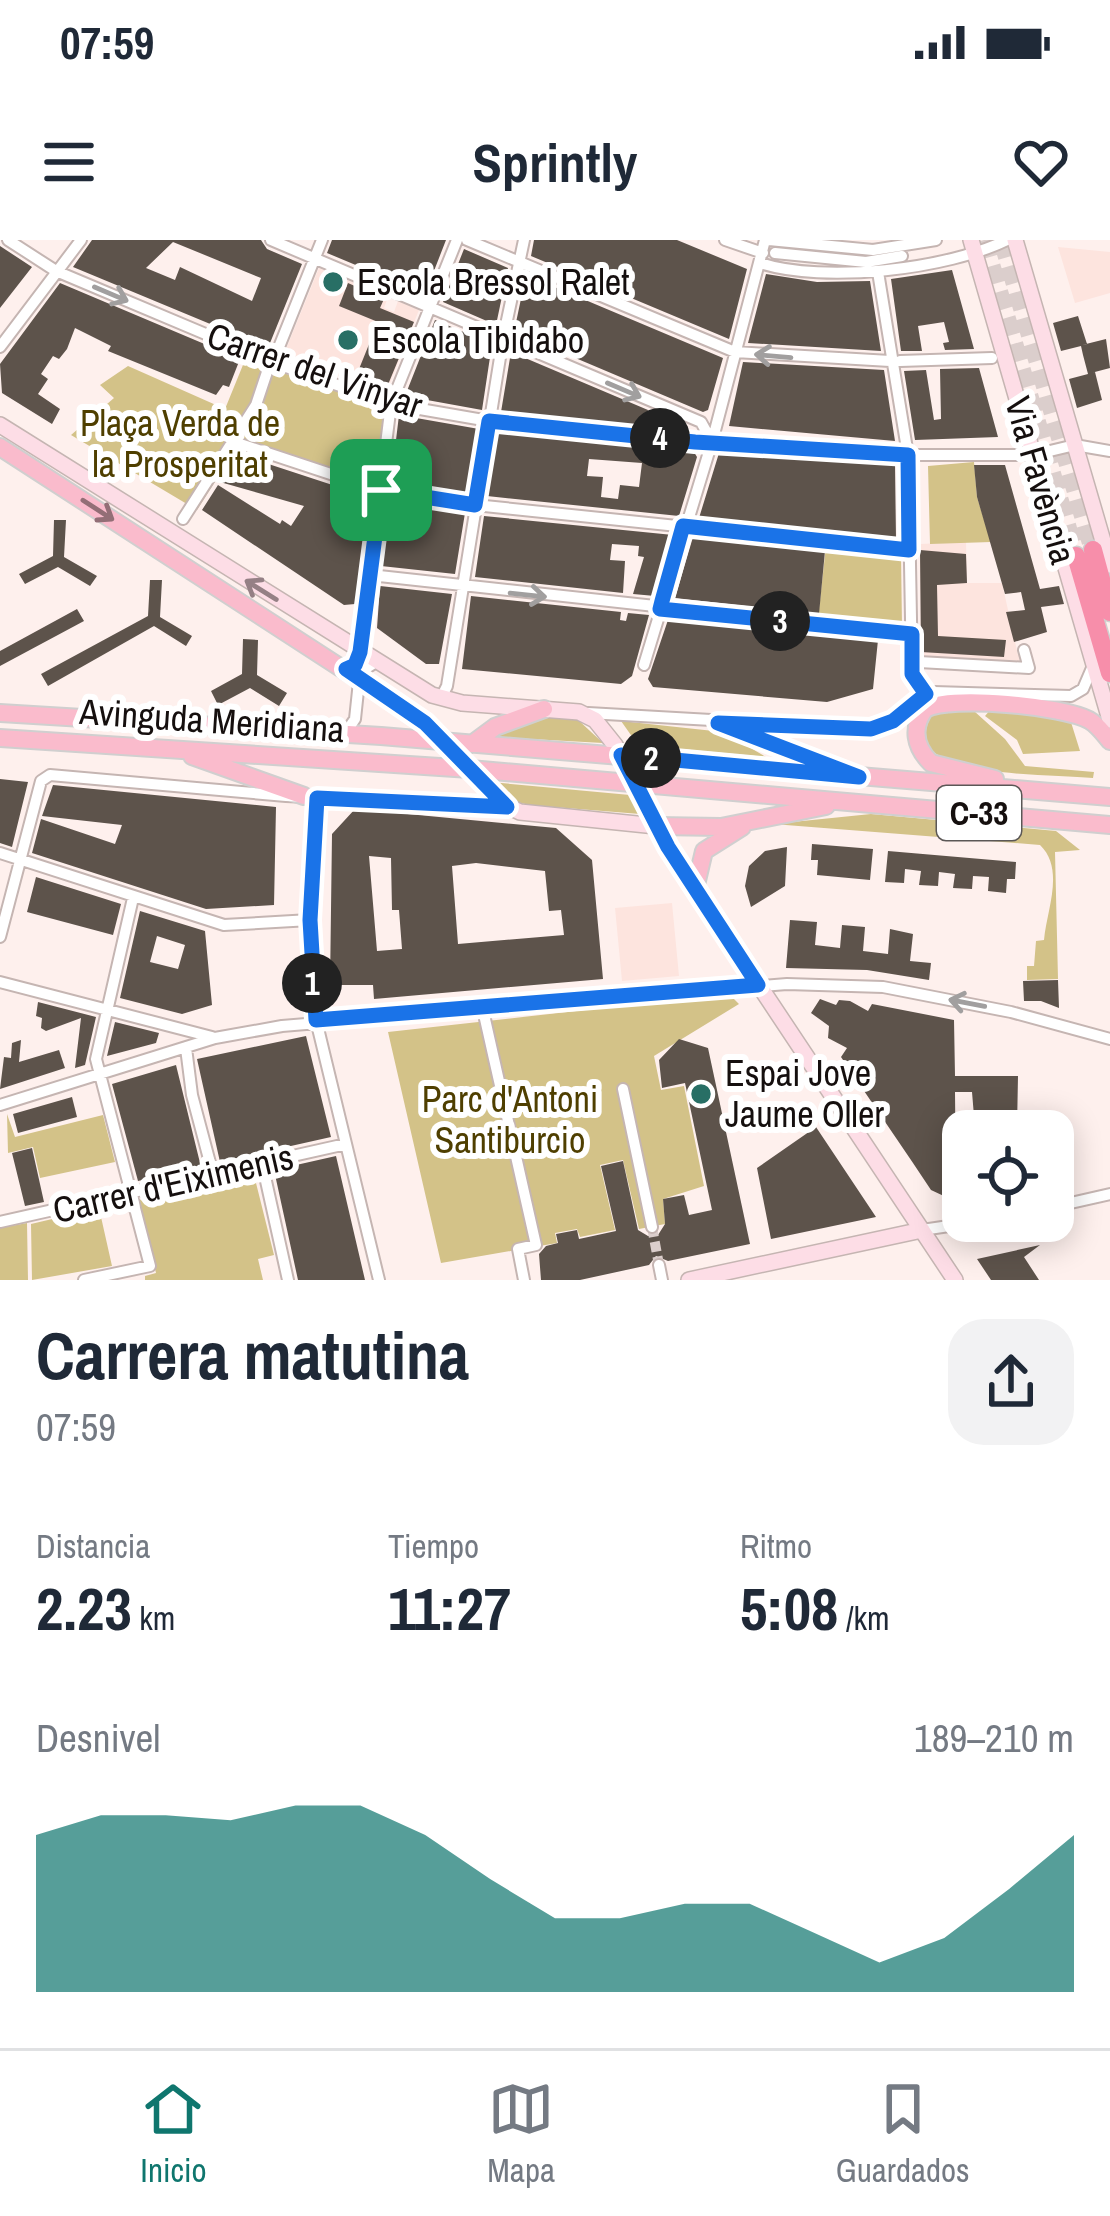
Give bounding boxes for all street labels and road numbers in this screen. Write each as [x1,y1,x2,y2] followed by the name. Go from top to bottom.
[201,311,429,429] street label: Carrer del Vinyar
[994,391,1088,569] street label: Via Favència
[77,687,346,753] street label: Avinguda Meridiana
[937,786,1021,840] road number: C-33
[48,1132,298,1234] street label: Carrer d'Eiximenis

